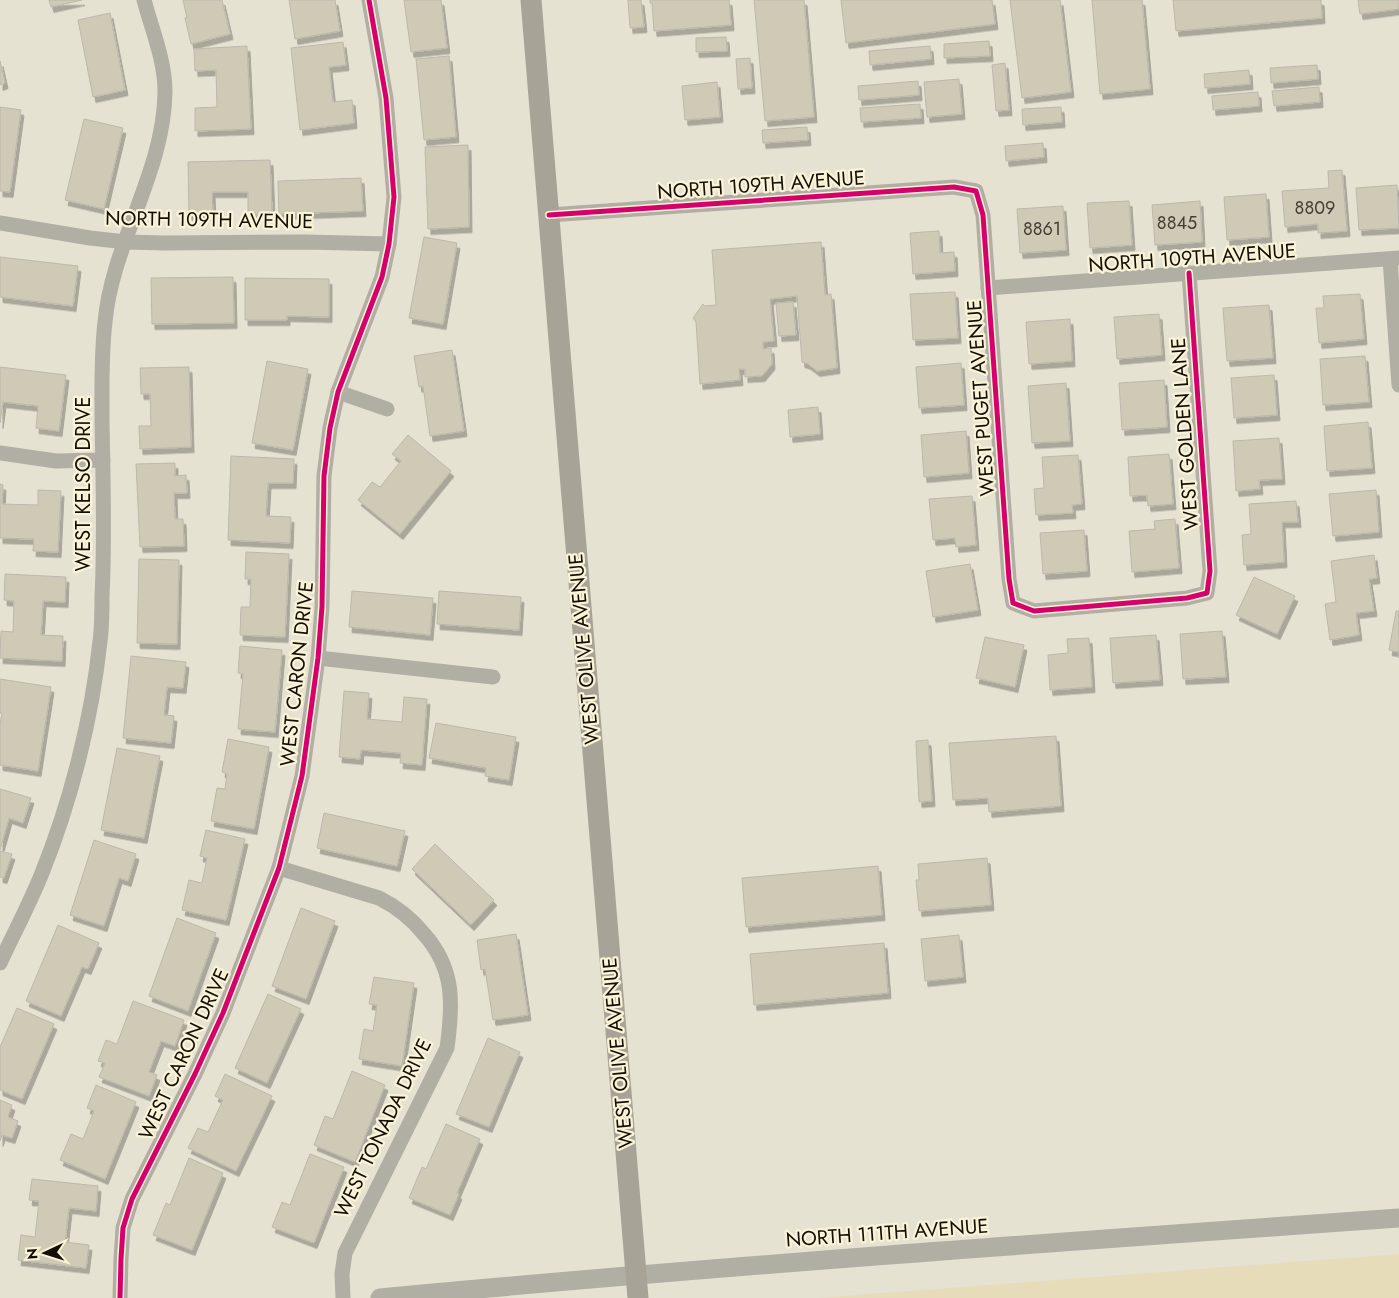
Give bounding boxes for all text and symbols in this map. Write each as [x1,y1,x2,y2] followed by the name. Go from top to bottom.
[656,163,866,207] street label: NORTH 109TH AVENUE
[1295,195,1335,221] house number: 8809
[105,204,313,236] street label: NORTH 109TH AVENUE
[1157,210,1197,236] house number: 8845
[1023,216,1061,242] house number: 8861
[1087,236,1297,280] street label: NORTH 109TH AVENUE
[960,299,1002,497] street label: WEST PUGET AVENUE
[1164,337,1206,531] street label: WEST GOLDEN LANE
[69,396,98,572] street label: WEST KELSO DRIVE
[561,552,607,746] street label: WEST OLIVE AVENUE
[273,580,321,768] street label: WEST CARON DRIVE
[595,956,641,1150] street label: WEST OLIVE AVENUE
[132,964,236,1144] street label: WEST CARON DRIVE
[327,1034,439,1222] street label: WEST TONADA DRIVE
[785,1211,989,1255] street label: NORTH 111TH AVENUE
[20,1228,70,1278] north arrow
[22,1248,42,1260] text: N

